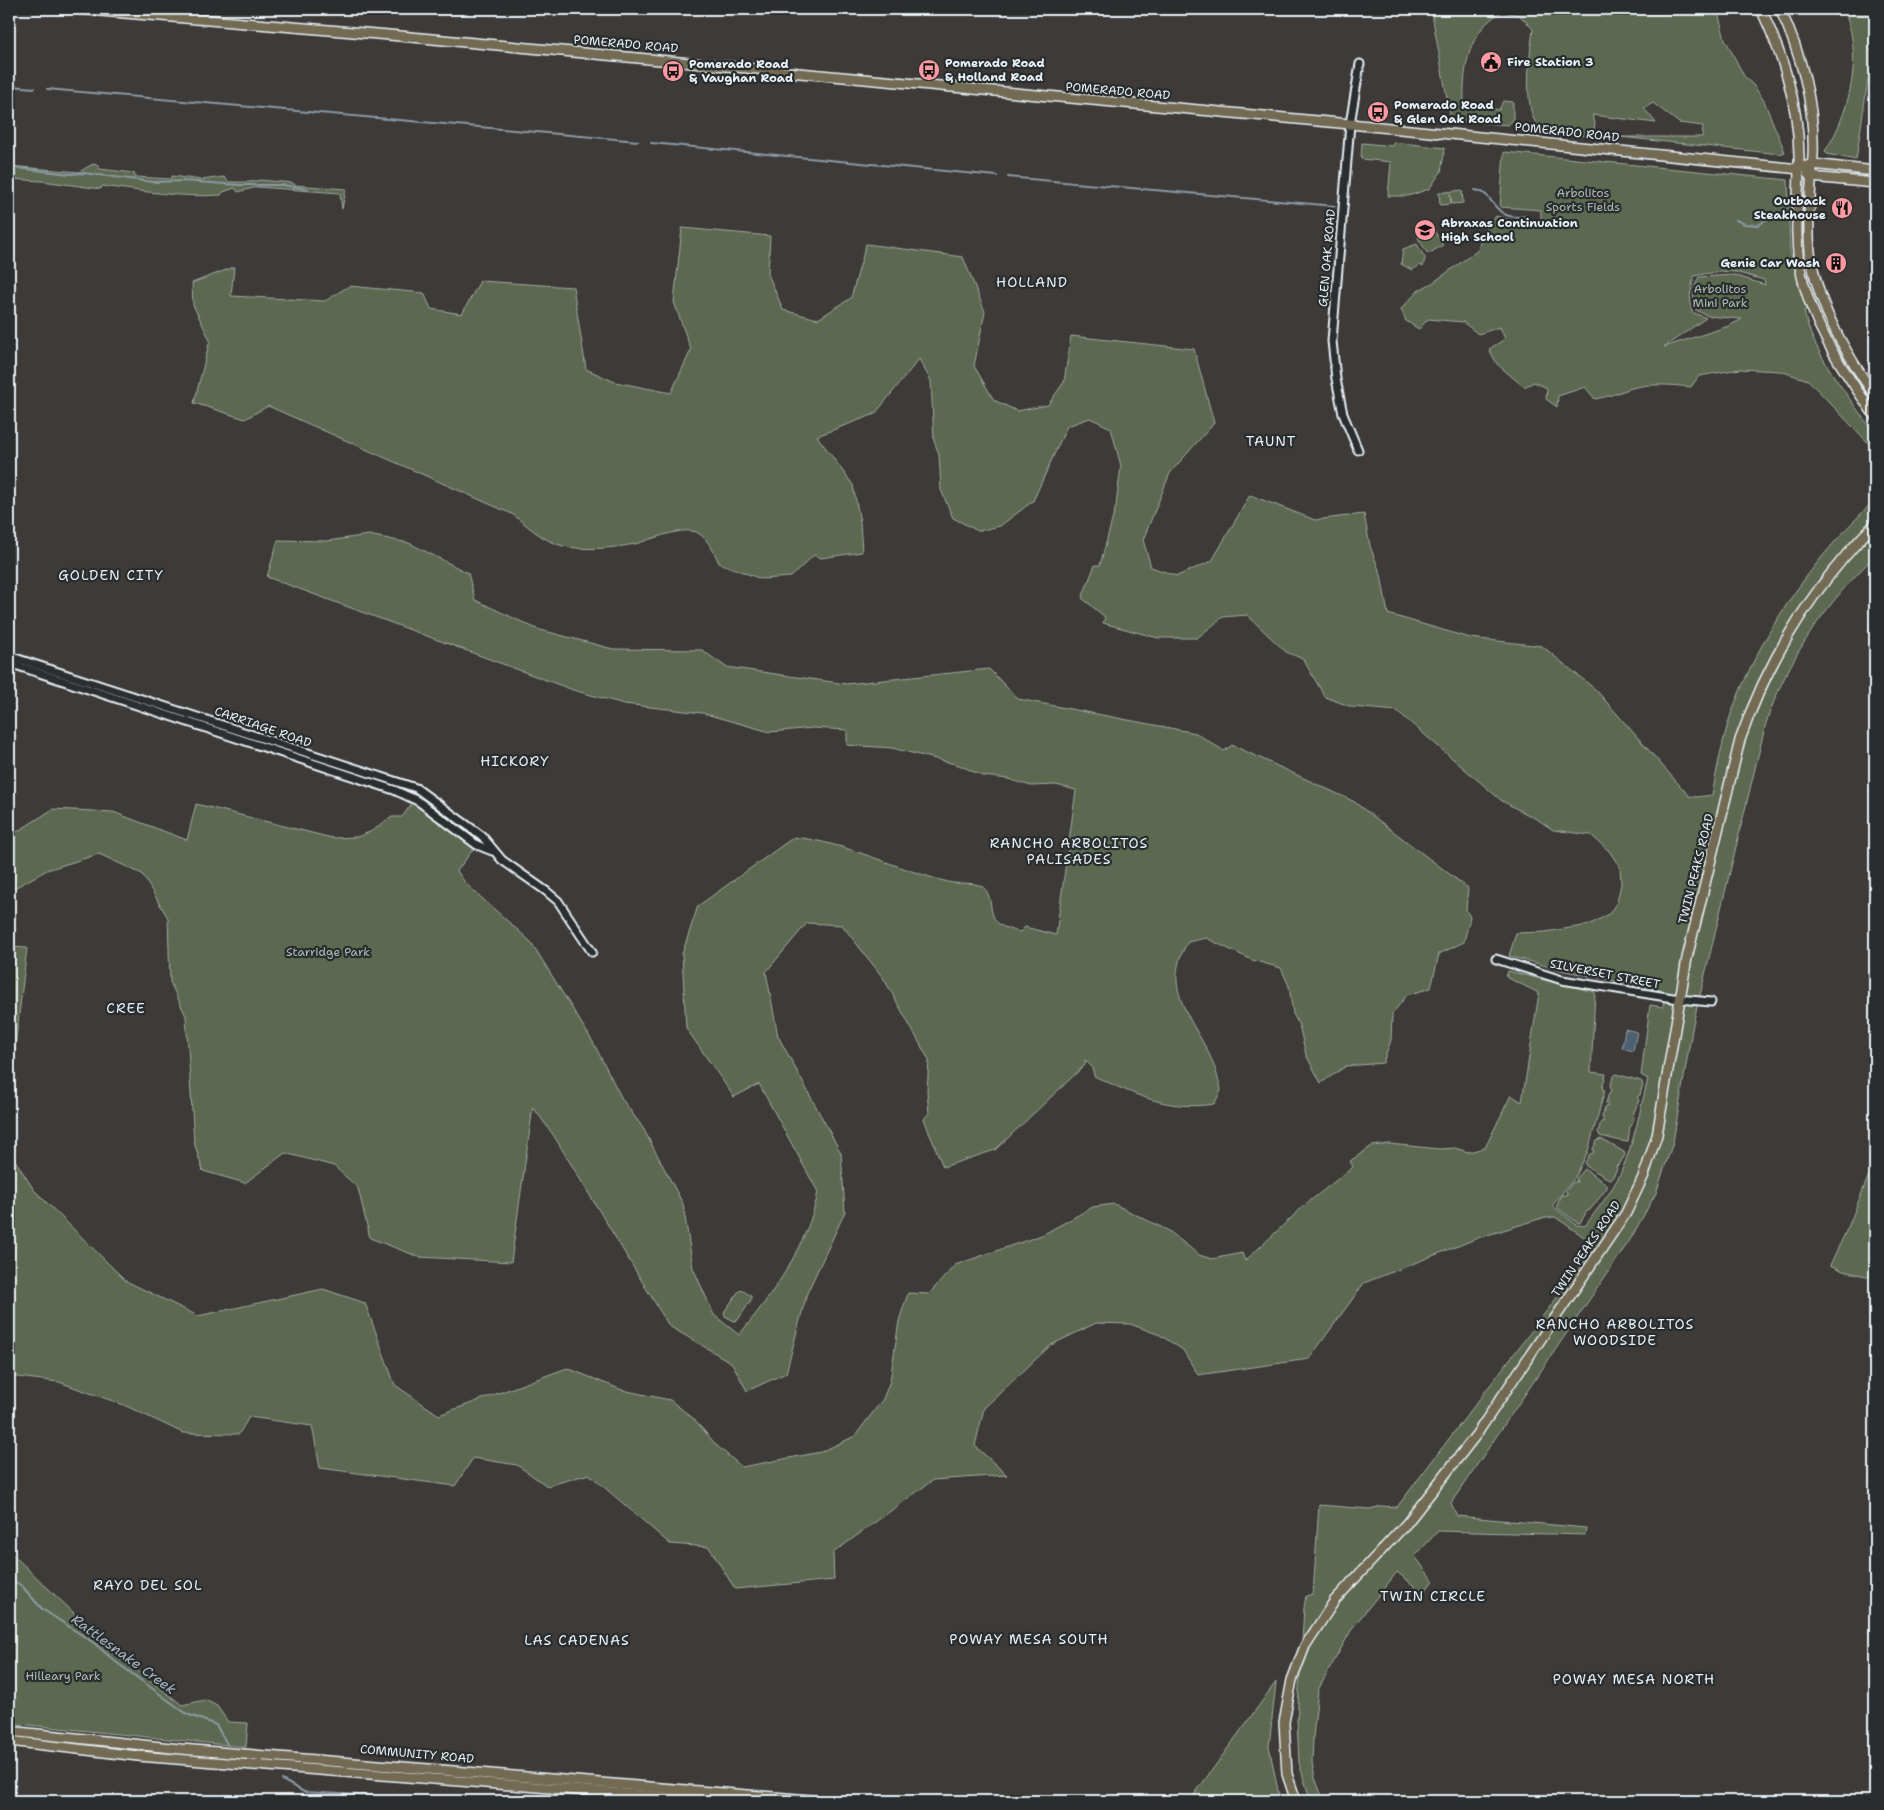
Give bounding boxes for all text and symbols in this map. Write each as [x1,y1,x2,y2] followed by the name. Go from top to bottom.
[573,31,679,57] street label: POMERADO ROAD
[1479,50,1503,74] public building icon: Fire Station 3
[1507,54,1593,70] place label: Fire Station 3
[945,55,1045,85] place label: Pomerado Road & Holland Road
[689,56,793,86] place label: Pomerado Road & Vaughan Road
[917,58,941,82] bus stop icon: Pomerado Road & Holland Road
[661,59,685,83] bus stop icon: Pomerado Road & Vaughan Road
[1065,78,1171,104] street label: POMERADO ROAD
[1394,97,1501,127] place label: Pomerado Road & Glen Oak Road
[1366,100,1390,124] bus stop icon: Pomerado Road & Glen Oak Road
[1514,119,1620,145] street label: POMERADO ROAD
[1546,185,1620,215] park label: Arbolitos Sports Fields
[1754,193,1826,223] place label: Outback Steakhouse
[1830,196,1854,220] restaurant icon: Outback Steakhouse
[1315,208,1339,308] street label: GLEN OAK ROAD
[1441,215,1578,245] place label: Abraxas Continuation High School
[1413,218,1437,242] school or university icon: Abraxas Continuation High School
[1824,251,1848,275] building icon: Genie Car Wash
[1720,255,1820,271] place label: Genie Car Wash
[996,273,1068,291] district label: HOLLAND
[1692,281,1748,311] park label: Arbolitos Mini Park
[1246,432,1296,450] district label: TAUNT
[58,566,164,584] district label: GOLDEN CITY
[212,703,314,751] street label: CARRIAGE ROAD
[480,752,550,770] district label: HICKORY
[1675,812,1717,926] street label: TWIN PEAKS ROAD
[990,834,1148,868] district label: RANCHO ARBOLITOS PALISADES
[286,944,370,960] park label: Starridge Park
[1549,955,1662,993] street label: SILVERSET STREET
[106,999,146,1017] district label: CREE
[1548,1198,1624,1300] street label: TWIN PEAKS ROAD
[1536,1315,1694,1349] district label: RANCHO ARBOLITOS WOODSIDE
[93,1576,203,1594] district label: RAYO DEL SOL
[1380,1587,1486,1605] district label: TWIN CIRCLE
[68,1610,180,1698] water label: Rattlesnake Creek
[949,1630,1109,1648] district label: POWAY MESA SOUTH
[524,1631,630,1649] district label: LAS CADENAS
[25,1668,101,1684] park label: Hilleary Park
[1553,1670,1715,1688] district label: POWAY MESA NORTH
[359,1741,475,1767] street label: COMMUNITY ROAD

